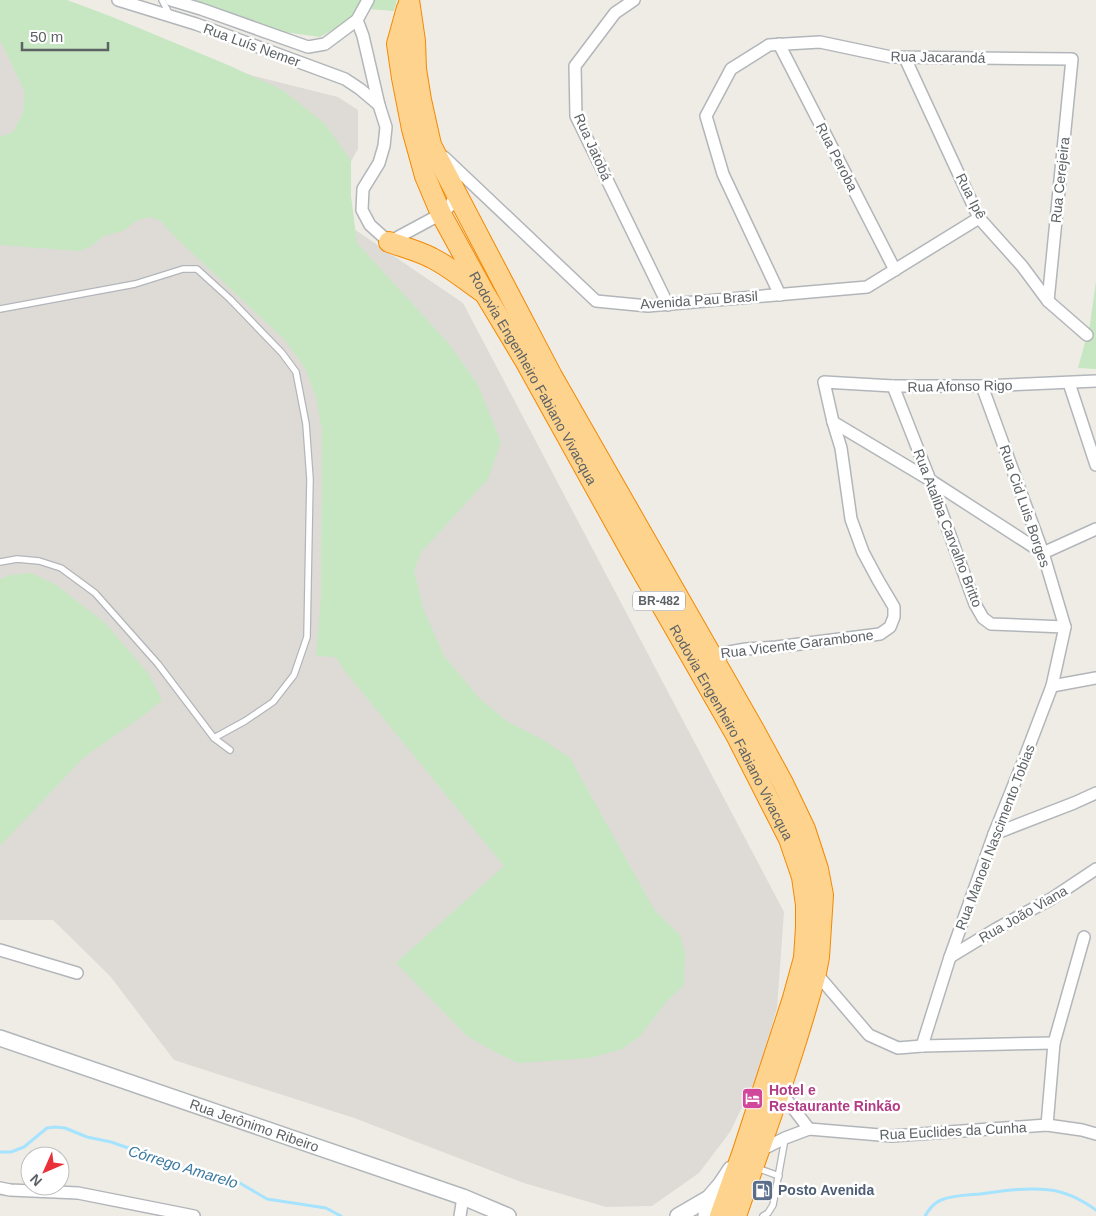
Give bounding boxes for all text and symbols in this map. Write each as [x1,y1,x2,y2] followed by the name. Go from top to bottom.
[22,20,109,52] scale bar
[201,20,303,70] street label: Rua Luís Nemer
[30,28,63,45] text: 50 m
[890,48,986,66] street label: Rua Jacarandá
[571,111,615,183] street label: Rua Jatobá
[813,120,861,194] street label: Rua Peroba
[1048,136,1072,224] street label: Rua Cerejeira
[953,171,989,222] street label: Rua Ipê
[466,269,600,488] street label: Rodovia Engenheiro Fabiano Vivacqua
[640,288,758,312] street label: Avenida Pau Brasil
[907,377,1013,395] street label: Rua Afonso Rigo
[997,443,1053,569] street label: Rua Cid Luis Borges
[910,447,986,610] street label: Rua Ataliba Carvalho Britto
[633,592,685,610] road number: BR-482
[666,622,796,843] street label: Rodovia Engenheiro Fabiano Vivacqua
[720,627,875,661] street label: Rua Vicente Garambone
[952,742,1038,932] street label: Rua Manoel Nascimento Tobias
[976,882,1070,946] street label: Rua João Viana
[769,1082,900,1114] place label: Hotel e Restaurante Rinkão
[741,1086,765,1110] hotel icon: Hotel e Restaurante Rinkão
[188,1096,321,1155] street label: Rua Jerônimo Ribeiro
[879,1119,1027,1143] street label: Rua Euclides da Cunha
[126,1142,240,1191] water label: Córrego Amarelo
[20,1146,70,1196] north arrow
[27,1171,45,1189] text: N
[750,1178,774,1202] fuel station icon: Posto Avenida
[778,1182,874,1198] place label: Posto Avenida

